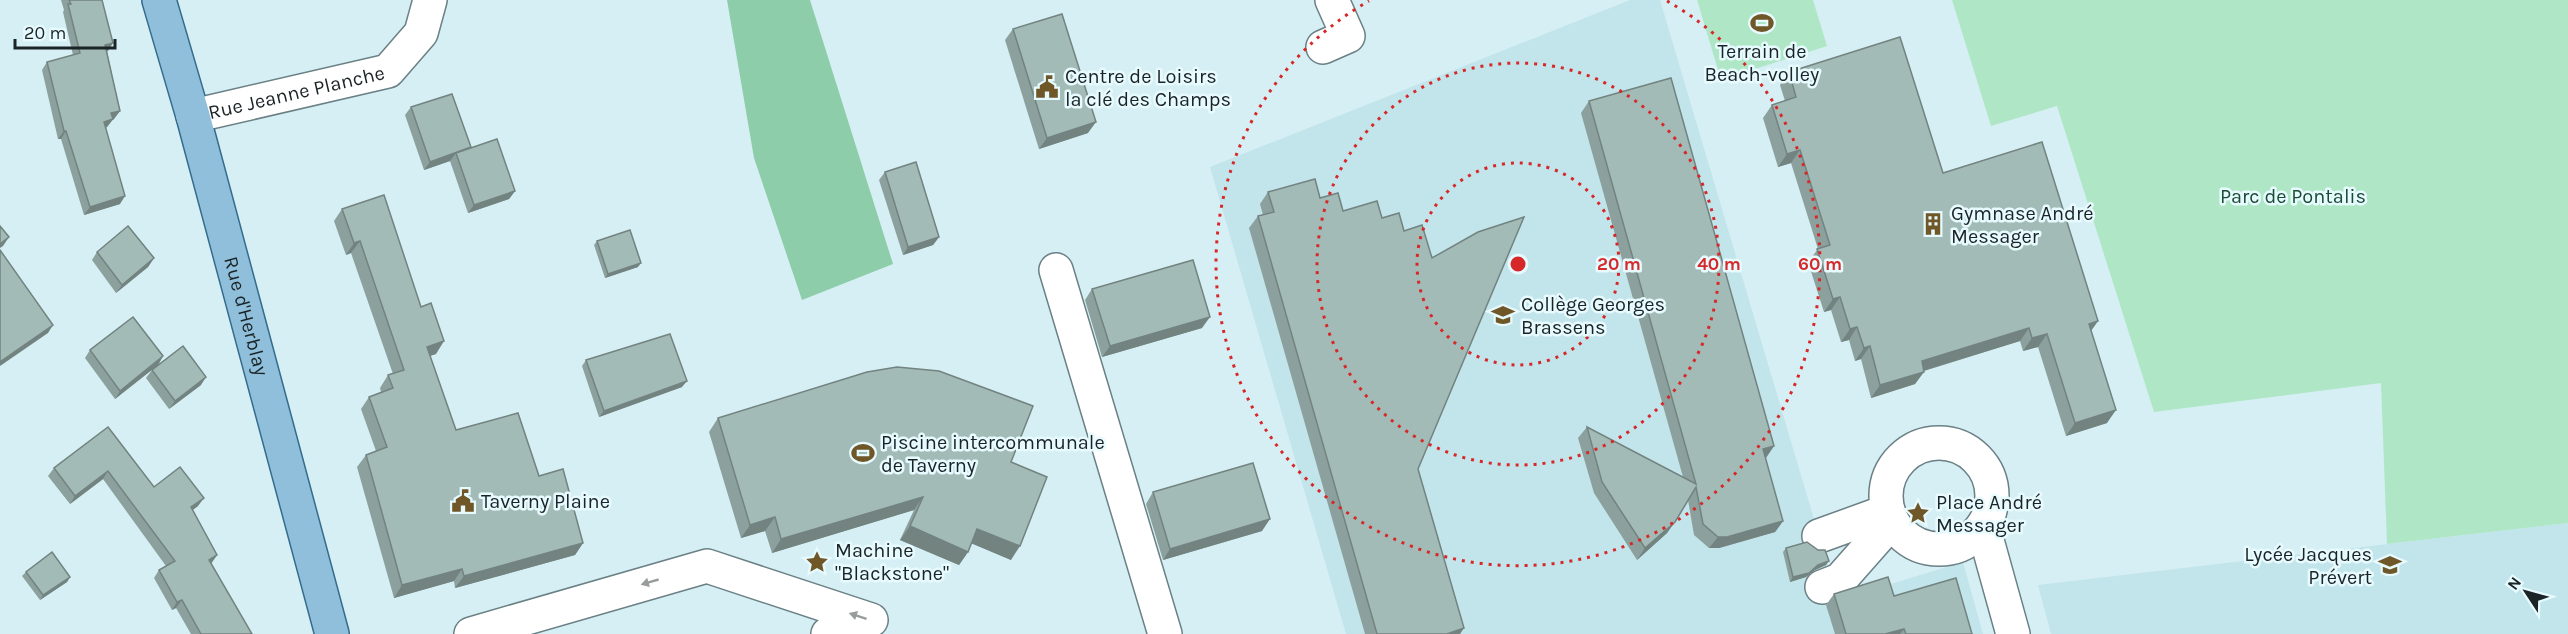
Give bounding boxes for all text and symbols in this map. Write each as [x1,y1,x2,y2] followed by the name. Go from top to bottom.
[1749,10,1775,36] sports icon: Terrain de Beach-volley
[15,12,116,50] scale bar
[24,22,66,44] text: 20 m
[1705,40,1819,86] place label: Terrain de Beach-volley
[206,61,387,124] street label: Rue Jeanne Planche
[1065,65,1231,111] place label: Centre de Loisirs la clé des Champs
[1034,74,1060,100] public building icon: Centre de Loisirs la clé des Champs
[2220,185,2366,208] park label: Parc de Pontalis
[1951,202,2093,248] place label: Gymnase André Messager
[1920,211,1946,237] building icon: Gymnase André Messager
[1597,253,1641,275] text: 20 m
[1697,253,1741,275] text: 40 m
[1798,253,1842,275] text: 60 m
[220,254,274,378] street label: Rue d'Herblay
[1508,254,1528,274] centre of rings
[1521,293,1665,339] place label: Collège Georges Brassens
[1490,302,1516,328] school or university icon: Collège Georges Brassens
[881,431,1105,477] place label: Piscine intercommunale de Taverny
[850,440,876,466] sports icon: Piscine intercommunale de Taverny
[450,488,476,514] public building icon: Taverny Plaine
[481,490,610,513] place label: Taverny Plaine
[1936,491,2042,537] place label: Place André Messager
[1905,500,1931,526] place icon: Place André Messager
[835,539,949,585] place label: Machine "Blackstone"
[2244,543,2372,589] place label: Lycée Jacques Prévert
[804,549,830,575] place icon: Machine "Blackstone"
[2377,552,2403,578] school or university icon: Lycée Jacques Prévert
[2496,562,2556,622] north arrow
[2503,573,2525,594] text: N
[641,578,659,587] one-way arrow
[849,611,867,620] one-way arrow

